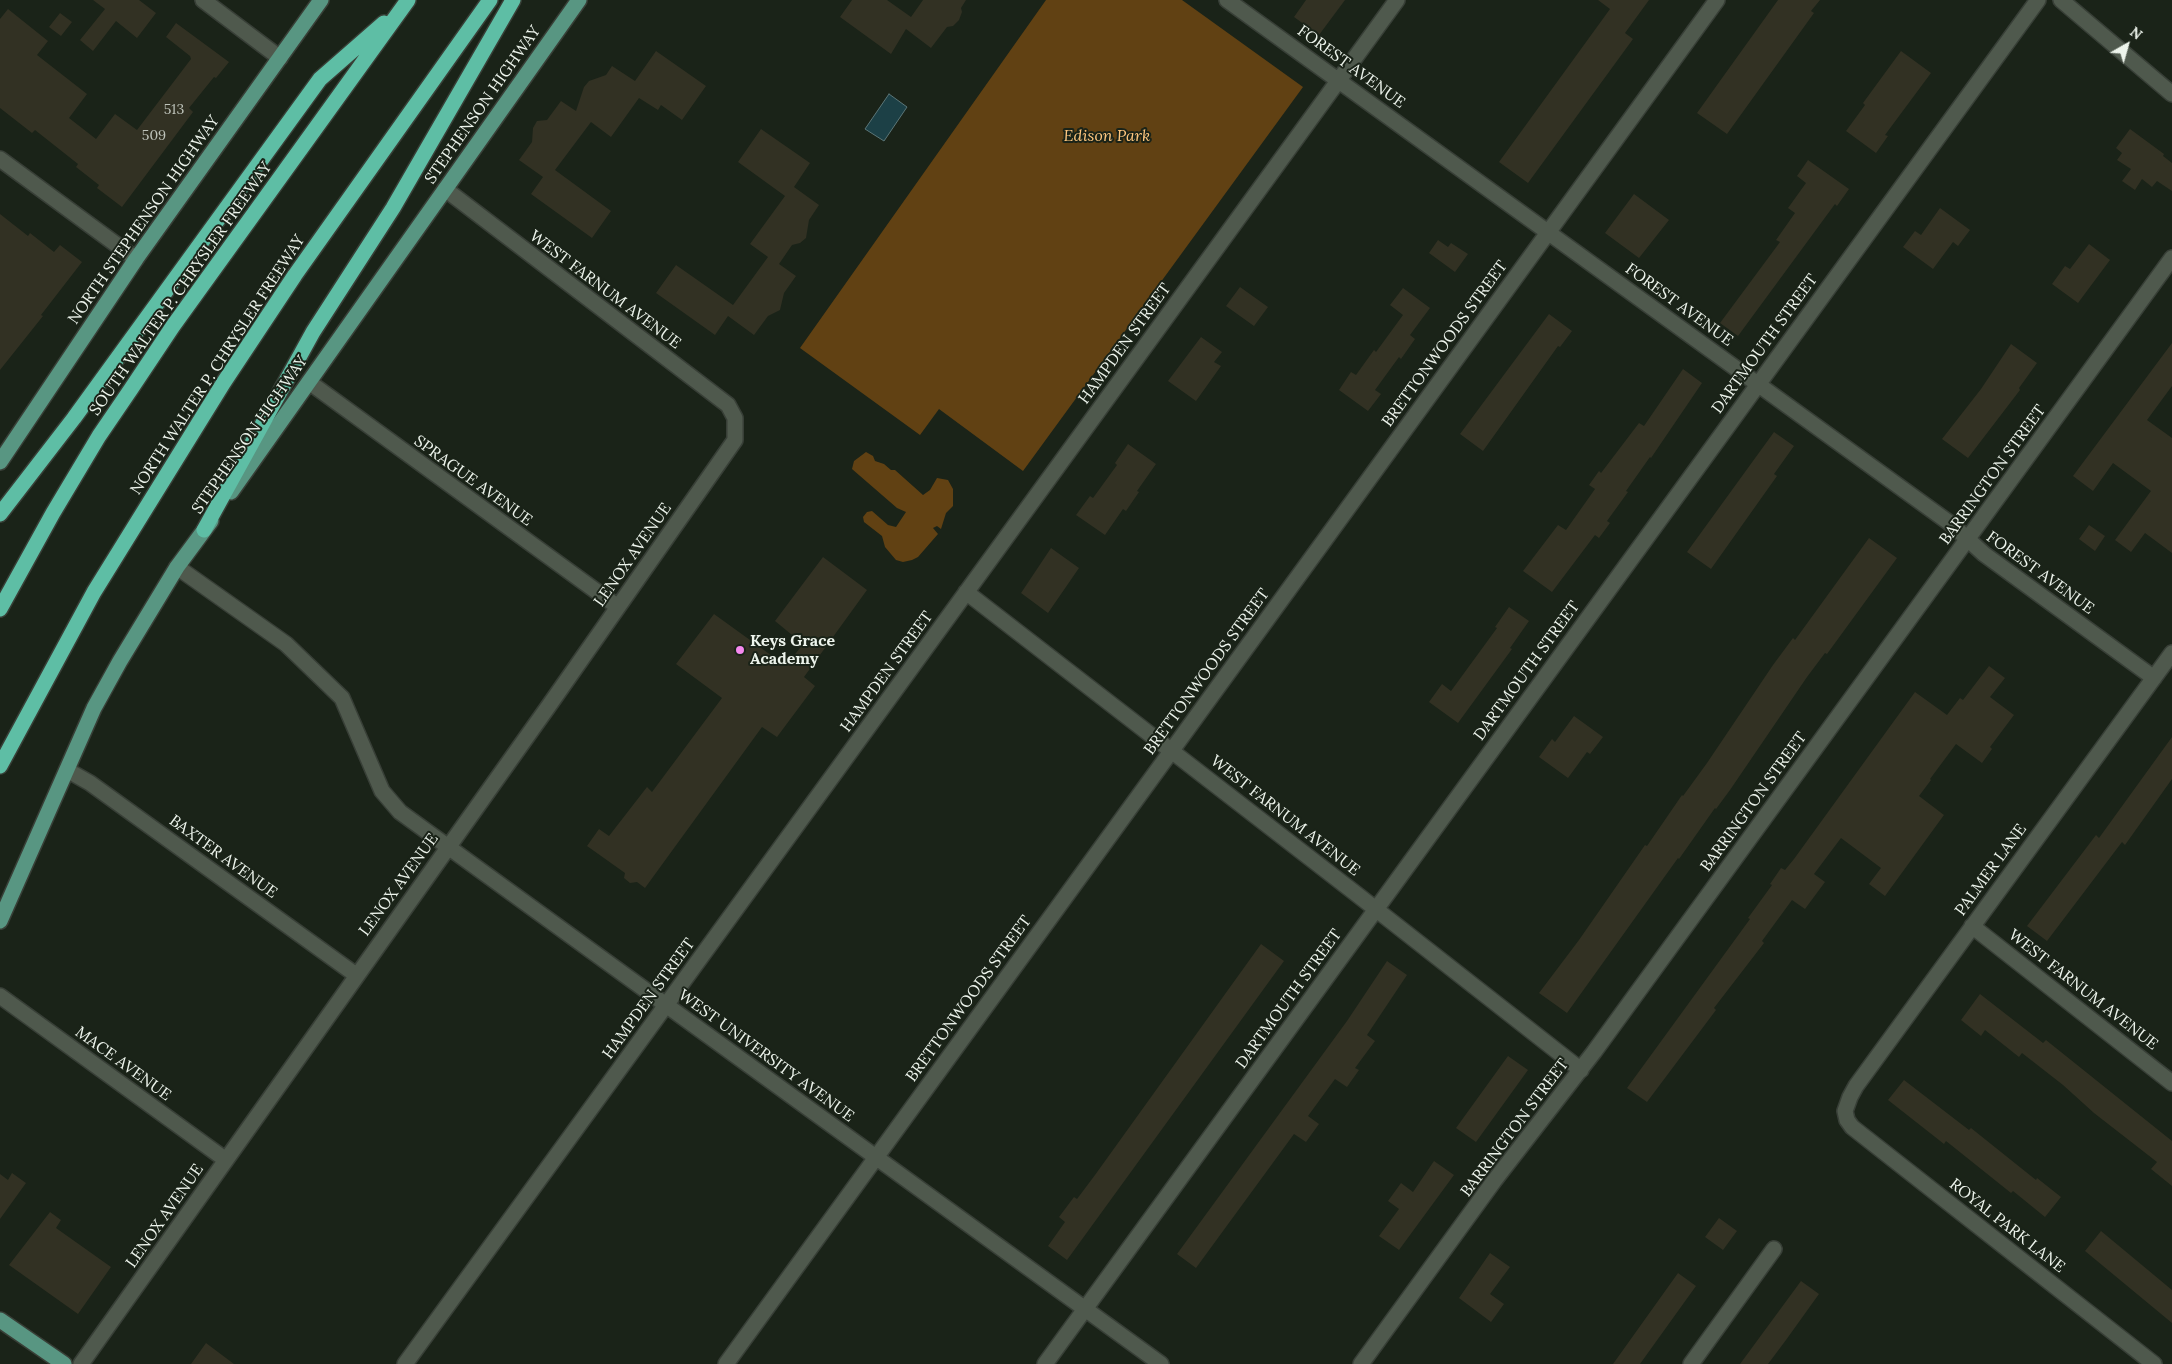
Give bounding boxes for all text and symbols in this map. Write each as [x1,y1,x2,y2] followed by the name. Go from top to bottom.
[2102,20,2152,70] north arrow
[1293,21,1409,113] street label: FOREST AVENUE
[421,22,545,188] street label: STEPHENSON HIGHWAY
[2126,23,2146,44] text: N
[164,102,184,118] house number: 513
[64,112,224,328] street label: NORTH STEPHENSON HIGHWAY
[1064,126,1150,146] park label: Edison Park
[142,128,166,144] house number: 509
[86,159,276,419] street label: SOUTH WALTER P. CHRYSLER FREEWAY
[525,227,685,353] street label: WEST FARNUM AVENUE
[127,232,309,498] street label: NORTH WALTER P. CHRYSLER FREEWAY
[1378,257,1512,431] street label: BRETTONWOODS STREET
[1621,259,1737,351] street label: FOREST AVENUE
[1708,271,1822,417] street label: DARTMOUTH STREET
[1075,280,1175,408] street label: HAMPDEN STREET
[188,352,312,518] street label: STEPHENSON HIGHWAY
[1936,401,2050,549] street label: BARRINGTON STREET
[410,432,536,530] street label: SPRAGUE AVENUE
[590,499,676,611] street label: LENOX AVENUE
[1982,527,2098,619] street label: FOREST AVENUE
[1140,585,1274,759] street label: BRETTONWOODS STREET
[1470,598,1584,744] street label: DARTMOUTH STREET
[837,608,937,736] street label: HAMPDEN STREET
[750,631,835,669] place label: Keys Grace Academy
[734,644,746,656] marker: Keys Grace Academy
[1697,728,1811,876] street label: BARRINGTON STREET
[1206,752,1364,880] street label: WEST FARNUM AVENUE
[165,811,281,903] street label: BAXTER AVENUE
[1951,820,2031,920] street label: PALMER LANE
[355,830,443,940] street label: LENOX AVENUE
[902,912,1036,1086] street label: BRETTONWOODS STREET
[1232,926,1346,1072] street label: DARTMOUTH STREET
[2004,926,2162,1054] street label: WEST FARNUM AVENUE
[599,935,699,1063] street label: HAMPDEN STREET
[674,986,858,1126] street label: WEST UNIVERSITY AVENUE
[71,1023,175,1105] street label: MACE AVENUE
[1457,1055,1573,1201] street label: BARRINGTON STREET
[122,1160,208,1272] street label: LENOX AVENUE
[1945,1175,2069,1277] street label: ROYAL PARK LANE

